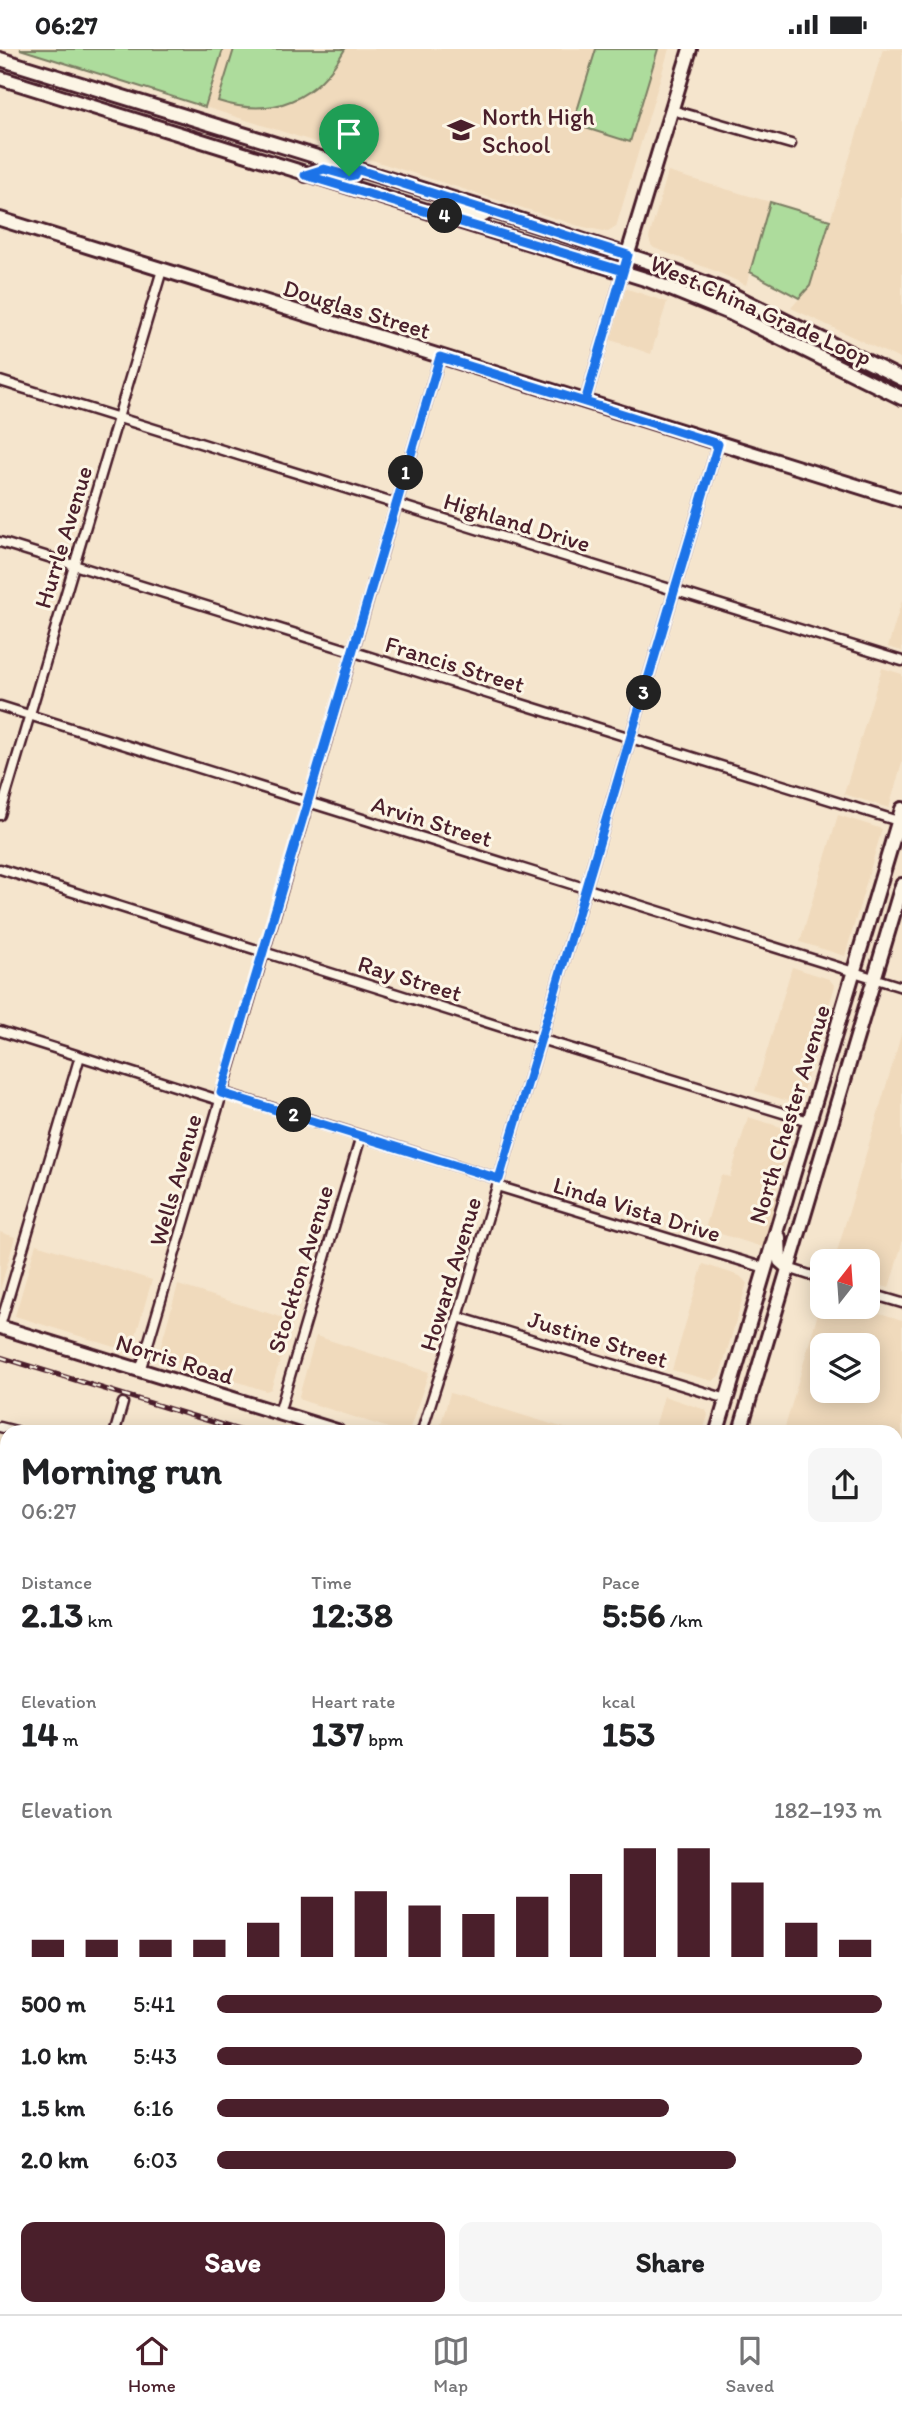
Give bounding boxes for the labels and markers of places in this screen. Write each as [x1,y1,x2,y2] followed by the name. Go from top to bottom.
[482,102,595,159] place label: North High School
[319,104,379,176] pin
[446,115,476,145] school or university icon: North High School
[428,199,462,233] pin: 4
[388,455,424,491] pin: 1
[626,675,662,711] pin: 3
[276,1097,312,1133] pin: 2

